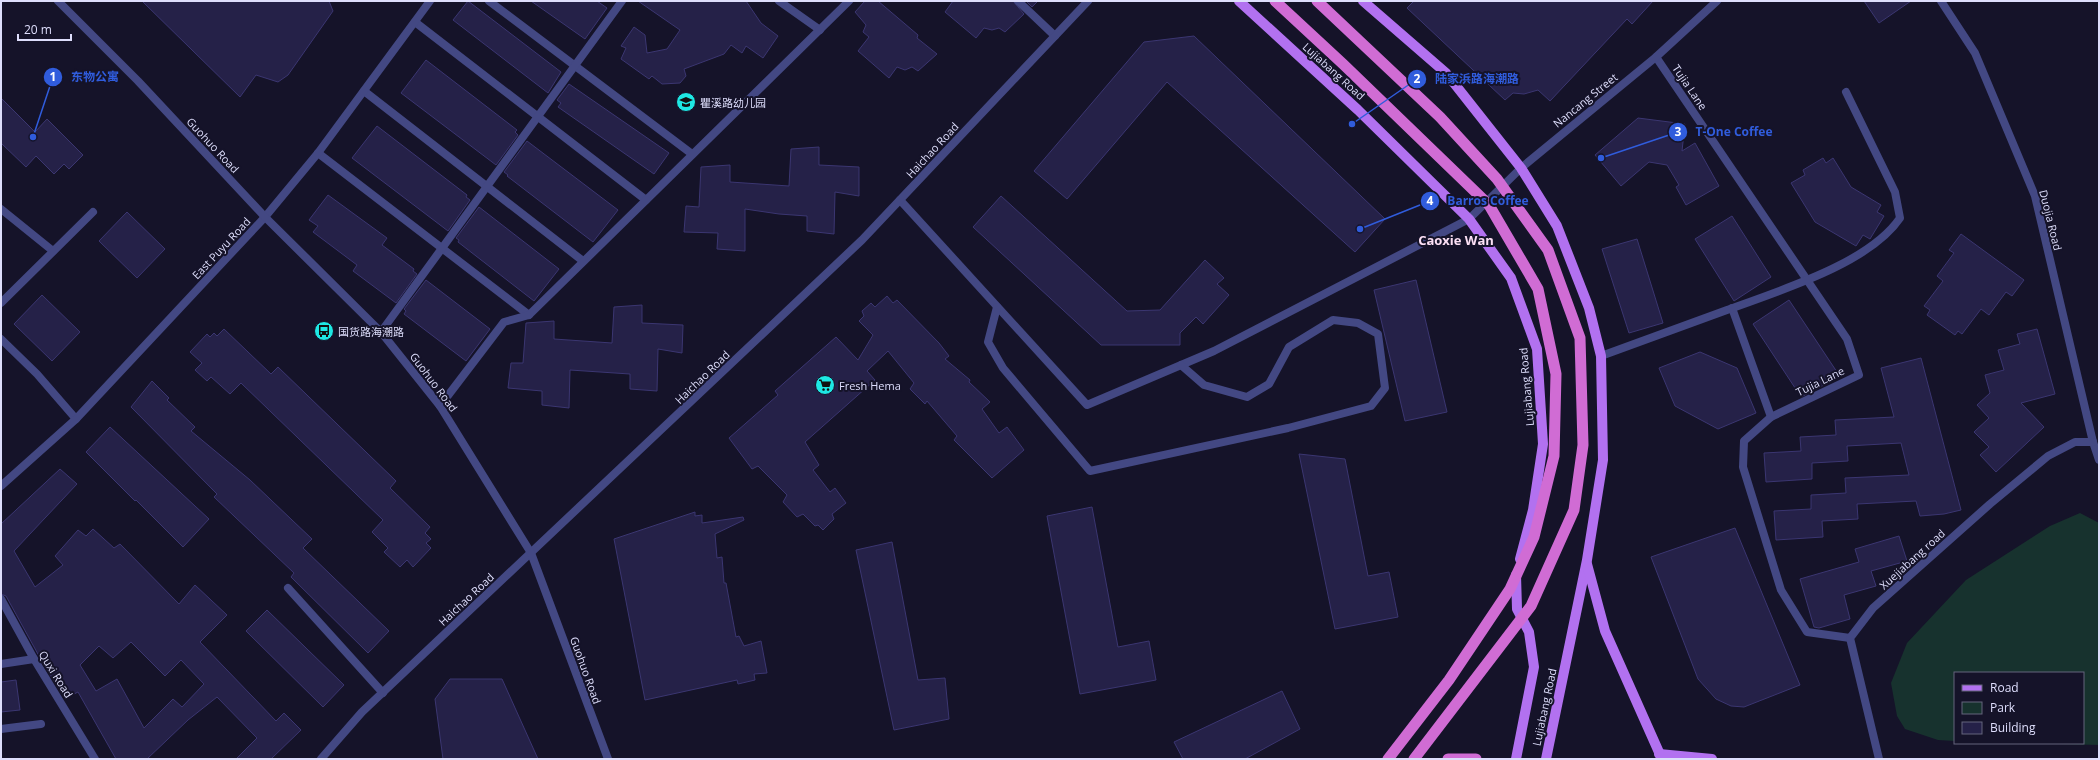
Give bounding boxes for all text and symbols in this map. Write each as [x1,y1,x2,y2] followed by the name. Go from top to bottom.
[18,16,71,42] scale bar
[24,21,52,38] text: 20 m
[1300,39,1368,103] street label: Lujiabang Road
[1669,61,1711,113] street label: Tujia Lane
[43,65,127,89] callout: 东物公寓
[1407,67,1527,91] callout: 陆家浜路海潮路
[50,68,56,85] text: 1
[71,68,119,85] text: 东物公寓
[1550,69,1620,131] street label: Nancang Street
[1414,70,1421,87] text: 2
[1435,70,1519,87] text: 陆家浜路海潮路
[675,91,697,113] school or university icon: 瞿溪路幼儿园
[700,95,766,110] place label: 瞿溪路幼儿园
[183,114,243,176] street label: Guohuo Road
[902,119,962,181] street label: Haichao Road
[1668,120,1781,144] callout: T-One Coffee
[1675,123,1682,140] text: 3
[1696,123,1773,140] text: T-One Coffee
[2036,188,2066,252] street label: Duojia Road
[1420,189,1537,213] callout: Barros Coffee
[1427,192,1434,209] text: 4
[1447,192,1529,209] text: Barros Coffee
[189,214,253,282] street label: East Puyu Road
[1418,231,1494,249] district label: Caoxie Wan
[313,320,335,342] bus stop icon: 国货路海潮路
[338,324,404,339] place label: 国货路海潮路
[671,347,733,407] street label: Haichao Road
[1515,347,1537,427] street label: Lujiabang Road
[407,349,461,415] street label: Guohuo Road
[1793,363,1847,399] street label: Tujia Lane
[814,374,836,396] supermarket icon: Fresh Hema
[839,378,901,393] place label: Fresh Hema
[1876,526,1948,592] street label: Xuejiabang road
[435,569,497,629] street label: Haichao Road
[567,634,605,706] street label: Guohuo Road
[36,648,76,700] street label: Quxi Road
[1528,667,1560,747] street label: Lujiabang Road
[1954,672,2084,744] legend
[1990,679,2019,696] text: Road
[1990,699,2016,716] text: Park
[1990,719,2036,736] text: Building

